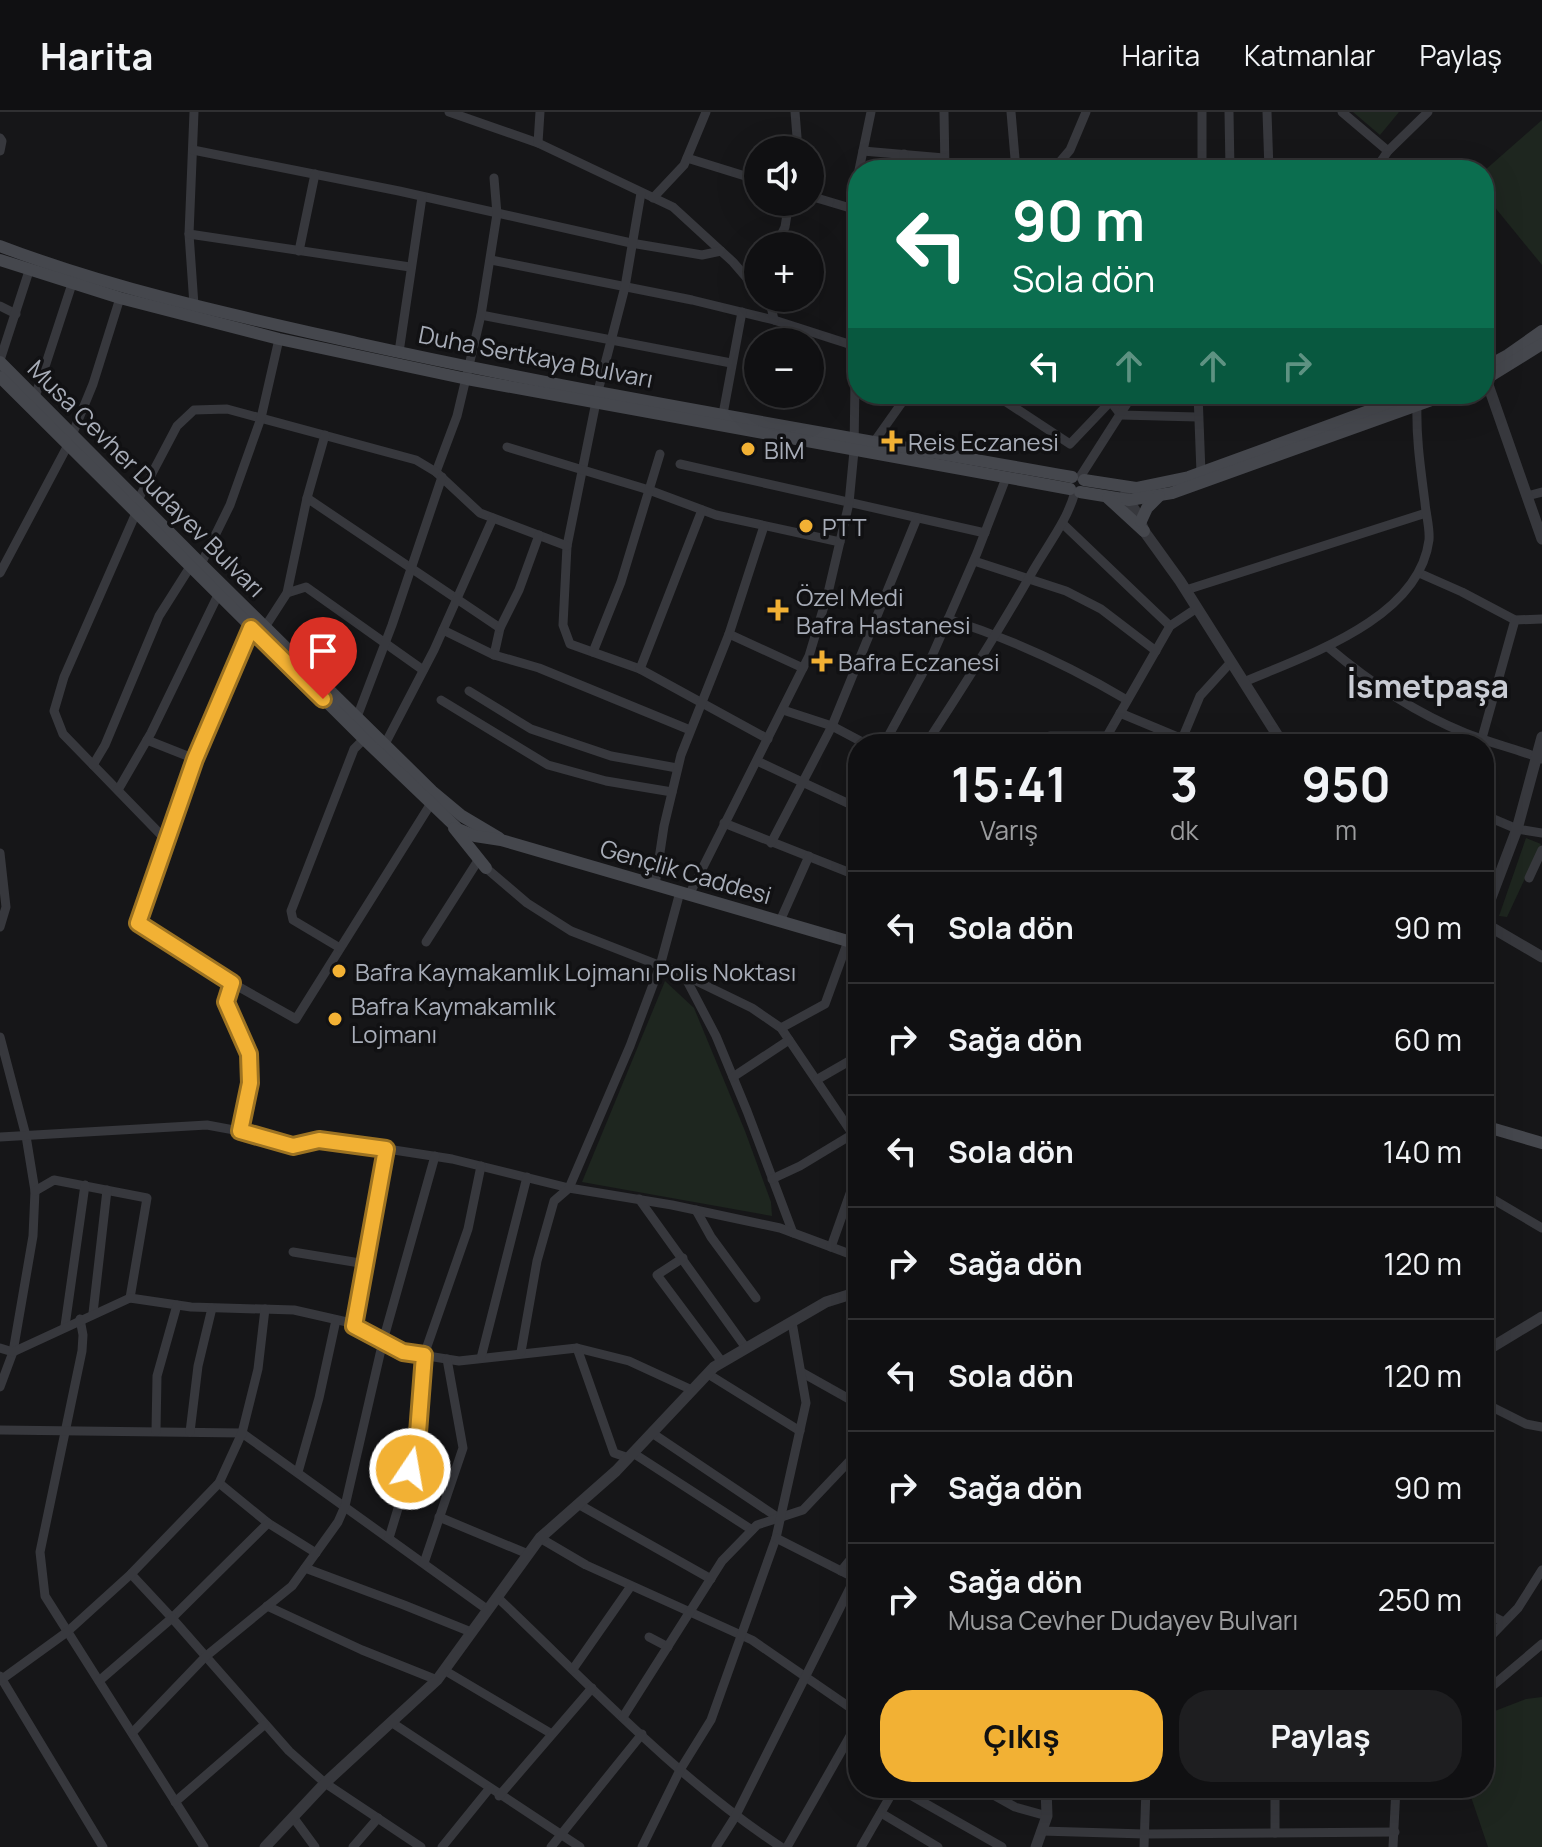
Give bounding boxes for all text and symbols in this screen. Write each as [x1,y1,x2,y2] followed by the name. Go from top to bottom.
[40,29,153,81] text: Harita
[1122,36,1200,74] text: Harita
[1244,36,1375,74] text: Katmanlar
[1419,36,1502,74] text: Paylaş
[744,136,824,408] map controls
[744,136,824,216] button: sound
[1012,181,1145,258] text: 90 m
[880,192,984,296] icon: left
[744,232,824,312] button: +
[1012,254,1155,303] text: Sola dön
[416,317,656,395] street label: Duha Sertkaya Bulvarı
[744,328,824,408] button: −
[1023,344,1067,388] icon: left
[1107,344,1151,388] icon: ahead
[1191,344,1235,388] icon: ahead
[1275,344,1319,388] icon: right
[21,352,273,604] street label: Musa Cevher Dudayev Bulvarı
[908,425,1059,458] place label: Reis Eczanesi
[883,432,901,450] marker: Reis Eczanesi
[764,433,805,466] place label: BİM
[739,440,757,458] marker: BİM
[822,510,867,543] place label: PTT
[797,517,815,535] marker: PTT
[796,580,971,641] place label: Özel Medi Bafra Hastanesi
[767,599,789,621] marker: Özel Medi Bafra Hastanesi
[289,617,357,699] pin
[301,629,345,673] icon: arrive
[838,645,1000,678] place label: Bafra Eczanesi
[813,652,831,670] marker: Bafra Eczanesi
[1347,664,1509,708] district label: İsmetpaşa
[951,751,1067,816] text: 15:41
[1170,751,1198,816] text: 3
[1301,751,1391,816] text: 950
[980,812,1038,848] text: Varış
[1170,812,1198,848] text: dk
[1335,812,1357,848] text: m
[596,831,776,911] street label: Gençlik Caddesi
[880,905,924,949] icon: left
[948,907,1074,948] text: Sola dön
[1394,907,1462,948] text: 90 m
[355,955,796,988] place label: Bafra Kaymakamlık Lojmanı Polis Noktası
[330,962,348,980] marker: Bafra Kaymakamlık Lojmanı Polis Noktası
[351,989,557,1050] place label: Bafra Kaymakamlık Lojmanı
[326,1010,344,1028] marker: Bafra Kaymakamlık Lojmanı
[880,1017,924,1061] icon: right
[948,1019,1083,1060] text: Sağa dön
[1394,1019,1462,1060] text: 60 m
[880,1129,924,1173] icon: left
[948,1131,1074,1172] text: Sola dön
[1383,1131,1462,1172] text: 140 m
[880,1241,924,1285] icon: right
[948,1243,1083,1284] text: Sağa dön
[1383,1243,1462,1284] text: 120 m
[880,1353,924,1397] icon: left
[948,1355,1074,1396] text: Sola dön
[1383,1355,1462,1396] text: 120 m
[368,1427,452,1511] position arrow
[880,1465,924,1509] icon: right
[948,1467,1083,1508] text: Sağa dön
[1394,1467,1462,1508] text: 90 m
[948,1561,1083,1602] text: Sağa dön
[880,1577,924,1621] icon: right
[1378,1579,1462,1620] text: 250 m
[948,1602,1298,1638] text: Musa Cevher Dudayev Bulvarı
[880,1690,1163,1782] button: Çıkış
[1179,1690,1462,1782] button: Paylaş

